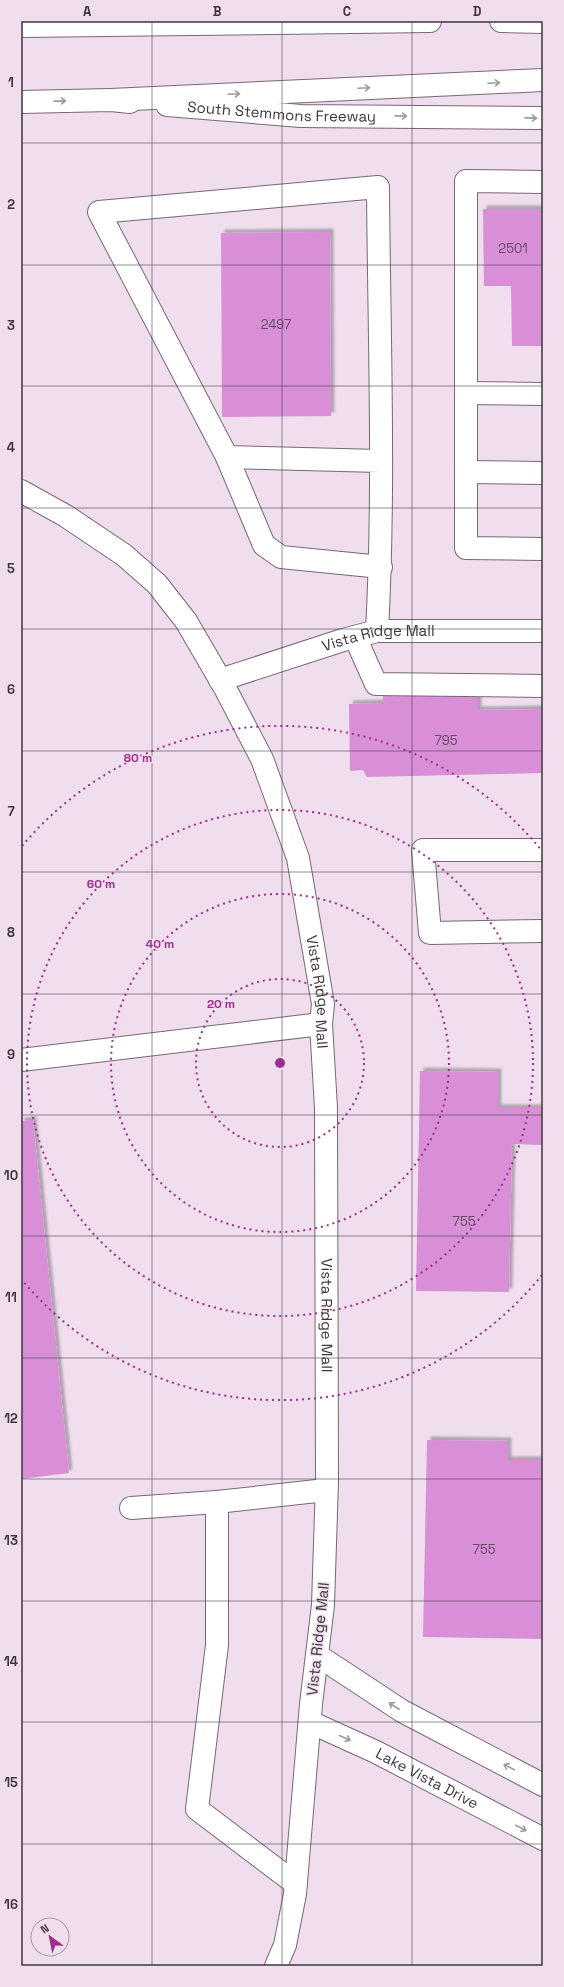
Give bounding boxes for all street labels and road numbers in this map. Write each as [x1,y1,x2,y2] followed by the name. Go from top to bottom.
[187,97,376,126] street label: South Stemmons Freeway
[319,621,435,655] street label: Vista Ridge Mall
[302,934,333,1049] street label: Vista Ridge Mall
[317,1258,337,1373] street label: Vista Ridge Mall
[302,1581,333,1697] street label: Vista Ridge Mall
[373,1744,482,1813] street label: Lake Vista Drive

